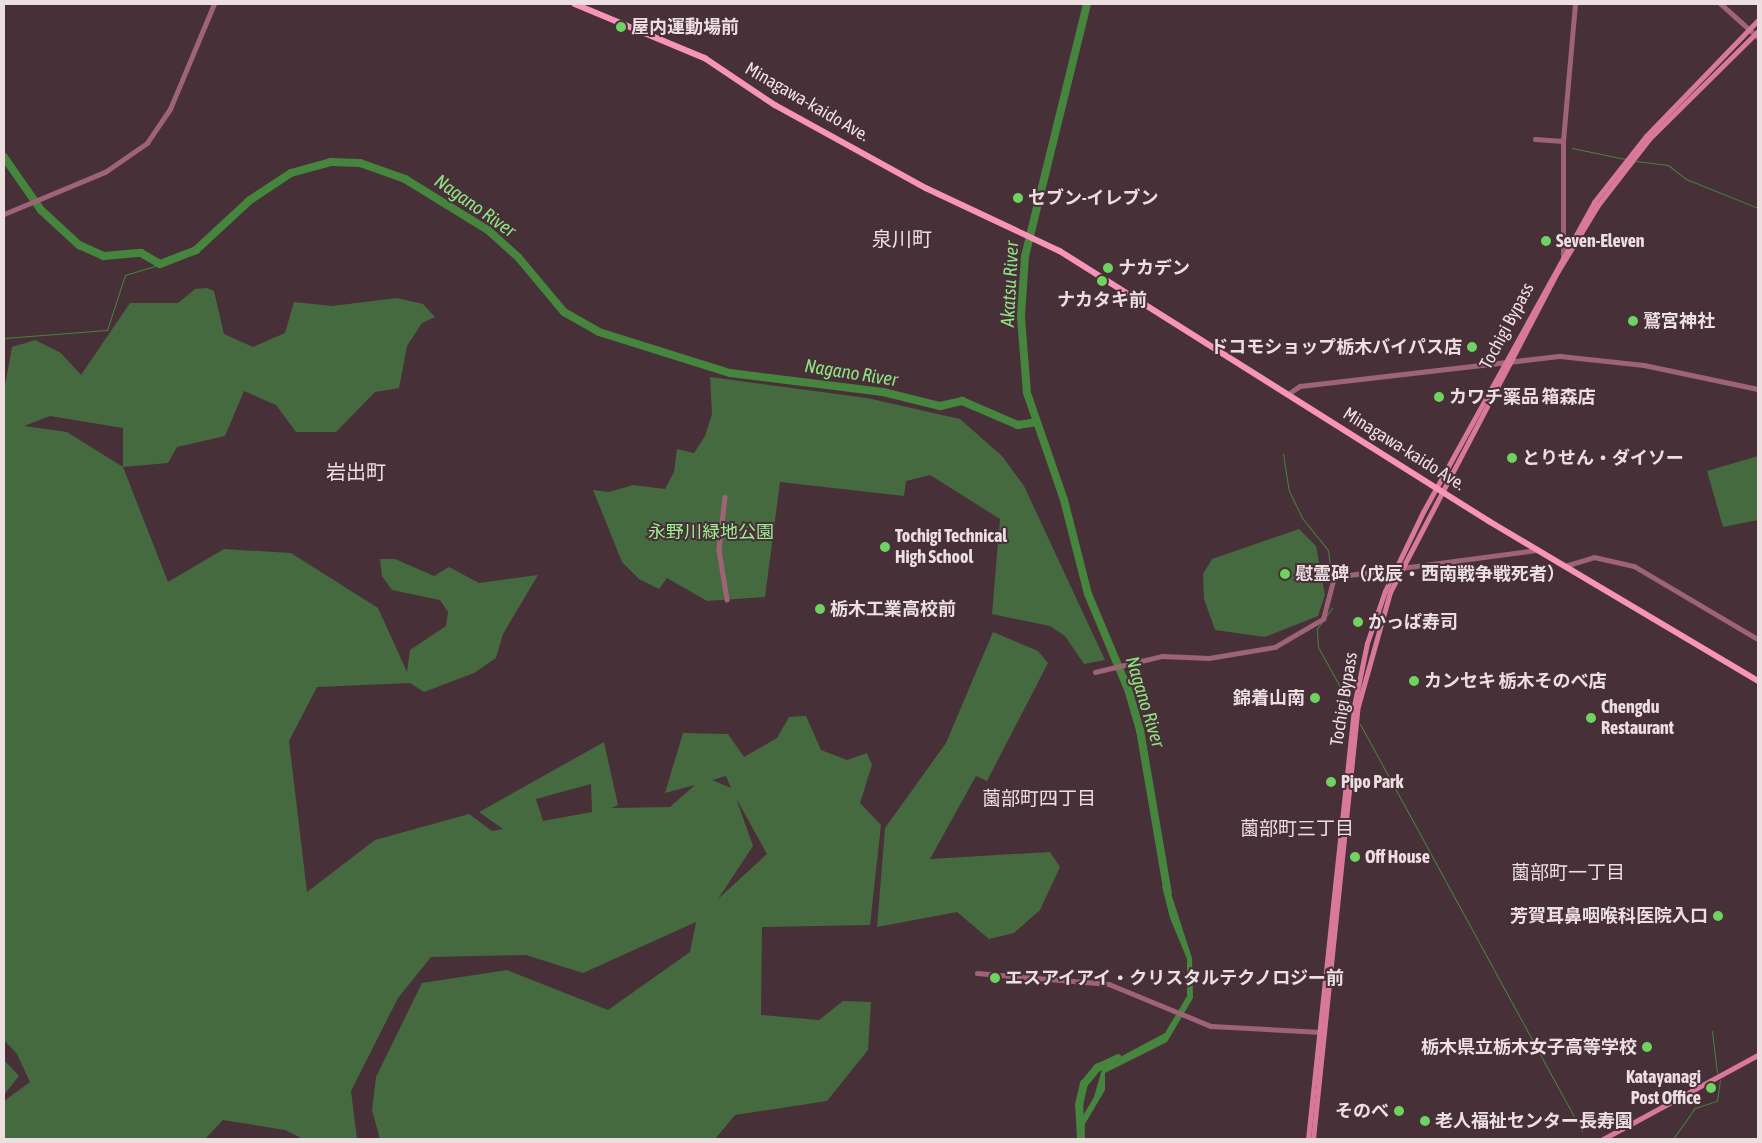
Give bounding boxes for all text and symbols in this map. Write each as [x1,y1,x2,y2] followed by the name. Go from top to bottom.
[631,16,739,38] place label: 屋内運動場前
[615,21,627,33] marker: 屋内運動場前
[741,58,873,146] street label: Minagawa-kaido Ave.
[430,170,520,242] water label: Nagano River
[1028,187,1158,209] place label: セブン-イレブン
[1012,192,1024,204] marker: セブン-イレブン
[872,226,932,250] district label: 泉川町
[1556,230,1645,252] place label: Seven-Eleven
[1540,235,1552,247] marker: Seven-Eleven
[996,241,1024,327] water label: Akatsu River
[1118,257,1190,279] place label: ナカデン
[1102,262,1114,274] marker: ナカデン
[1096,275,1108,287] marker: ナカタキ前
[1475,279,1539,373] street label: Tochigi Bypass
[1057,289,1147,311] place label: ナカタキ前
[1643,310,1715,332] place label: 鷲宮神社
[1627,315,1639,327] marker: 鷲宮神社
[1210,336,1462,358] place label: ドコモショップ栃木バイパス店
[1466,341,1478,353] marker: ドコモショップ栃木バイパス店
[803,354,899,392] water label: Nagano River
[1449,386,1595,408] place label: カワチ薬品 箱森店
[1433,391,1445,403] marker: カワチ薬品 箱森店
[1339,403,1469,495] street label: Minagawa-kaido Ave.
[1522,447,1684,469] place label: とりせん・ダイソー
[1506,452,1518,464] marker: とりせん・ダイソー
[326,459,386,483] district label: 岩出町
[648,521,774,543] park label: 永野川緑地公園
[895,526,1007,568] place label: Tochigi Technical High School
[879,541,891,553] marker: Tochigi Technical High School
[1295,563,1565,585] place label: 慰霊碑（戊辰・西南戦争戦死者）
[1279,568,1291,580] marker: 慰霊碑（戊辰・西南戦争戦死者）
[830,598,956,620] place label: 栃木工業高校前
[814,603,826,615] marker: 栃木工業高校前
[1368,611,1458,633] place label: かっぱ寿司
[1352,616,1364,628] marker: かっぱ寿司
[1326,651,1362,747] street label: Tochigi Bypass
[1120,654,1170,750] water label: Nagano River
[1424,670,1606,692] place label: カンセキ 栃木そのべ店
[1408,675,1420,687] marker: カンセキ 栃木そのべ店
[1233,687,1305,709] place label: 錦着山南
[1309,692,1321,704] marker: 錦着山南
[1601,697,1674,740] place label: Chengdu Restaurant
[1585,712,1597,724] marker: Chengdu Restaurant
[1341,771,1403,793] place label: Pipo Park
[1325,776,1337,788] marker: Pipo Park
[982,788,1096,810] district label: 薗部町四丁目
[1240,818,1354,840] district label: 薗部町三丁目
[1365,846,1430,868] place label: Off House
[1349,851,1361,863] marker: Off House
[1511,862,1625,884] district label: 薗部町一丁目
[1510,905,1708,927] place label: 芳賀耳鼻咽喉科医院入口
[1712,910,1724,922] marker: 芳賀耳鼻咽喉科医院入口
[1005,967,1347,989] place label: エスアイアイ・クリスタルテクノロジー前
[989,972,1001,984] marker: エスアイアイ・クリスタルテクノロジー前
[1421,1036,1637,1058] place label: 栃木県立栃木女子高等学校
[1641,1041,1653,1053] marker: 栃木県立栃木女子高等学校
[1626,1067,1701,1110] place label: Katayanagi Post Office
[1705,1082,1717,1094] marker: Katayanagi Post Office
[1335,1100,1389,1122] place label: そのべ
[1393,1105,1405,1117] marker: そのべ
[1435,1110,1633,1132] place label: 老人福祉センター長寿園
[1419,1115,1431,1127] marker: 老人福祉センター長寿園

